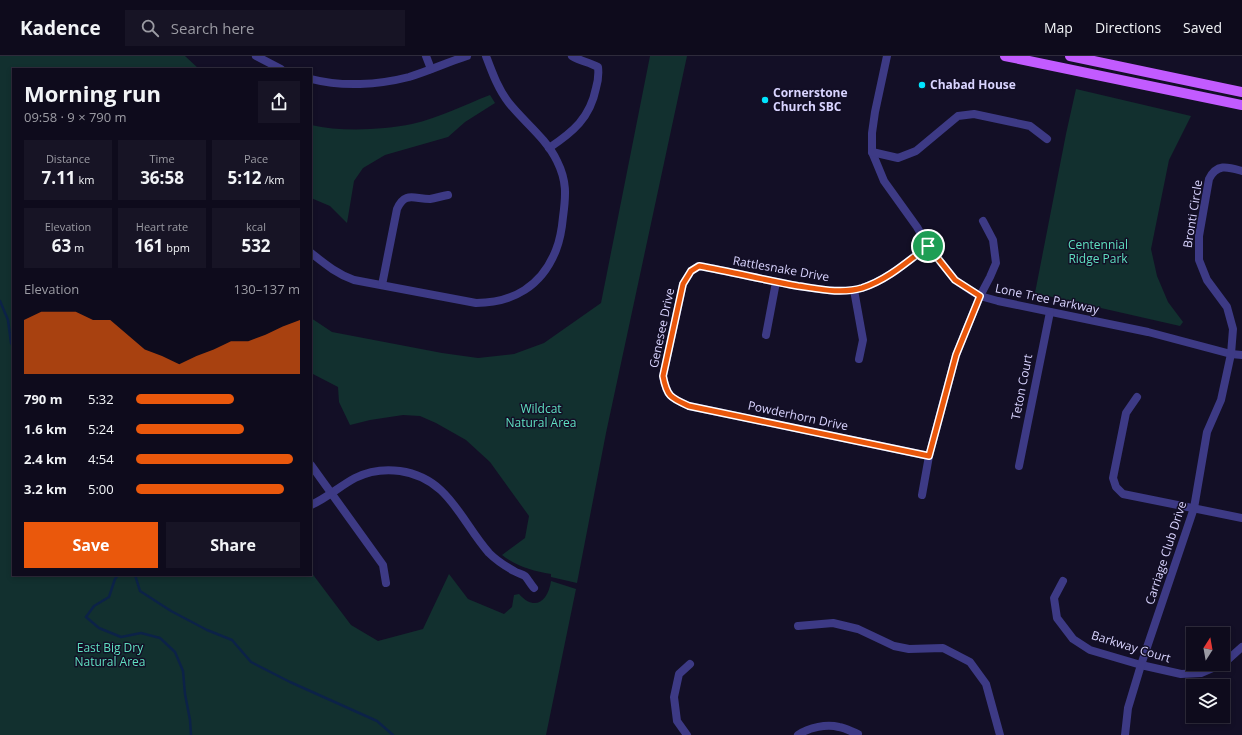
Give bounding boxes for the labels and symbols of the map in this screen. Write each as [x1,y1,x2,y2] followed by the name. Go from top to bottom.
[930,76,1016,93] place label: Chabad House
[917,80,927,90] marker: Chabad House
[773,84,848,115] place label: Cornerstone Church SBC
[760,95,770,105] marker: Cornerstone Church SBC
[1179,178,1206,249] street label: Bronti Circle
[911,229,945,263] pin
[1068,236,1128,267] park label: Centennial Ridge Park
[732,252,831,285] street label: Rattlesnake Drive
[994,279,1102,318] street label: Lone Tree Parkway
[645,286,678,369] street label: Genesee Drive
[1007,353,1036,421] street label: Teton Court
[746,397,850,434] street label: Powderhorn Drive
[506,400,576,431] park label: Wildcat Natural Area
[1141,499,1190,607] street label: Carriage Club Drive
[1089,626,1173,667] street label: Barkway Court
[1186,627,1230,671] north arrow
[75,639,145,670] park label: East Big Dry Natural Area

